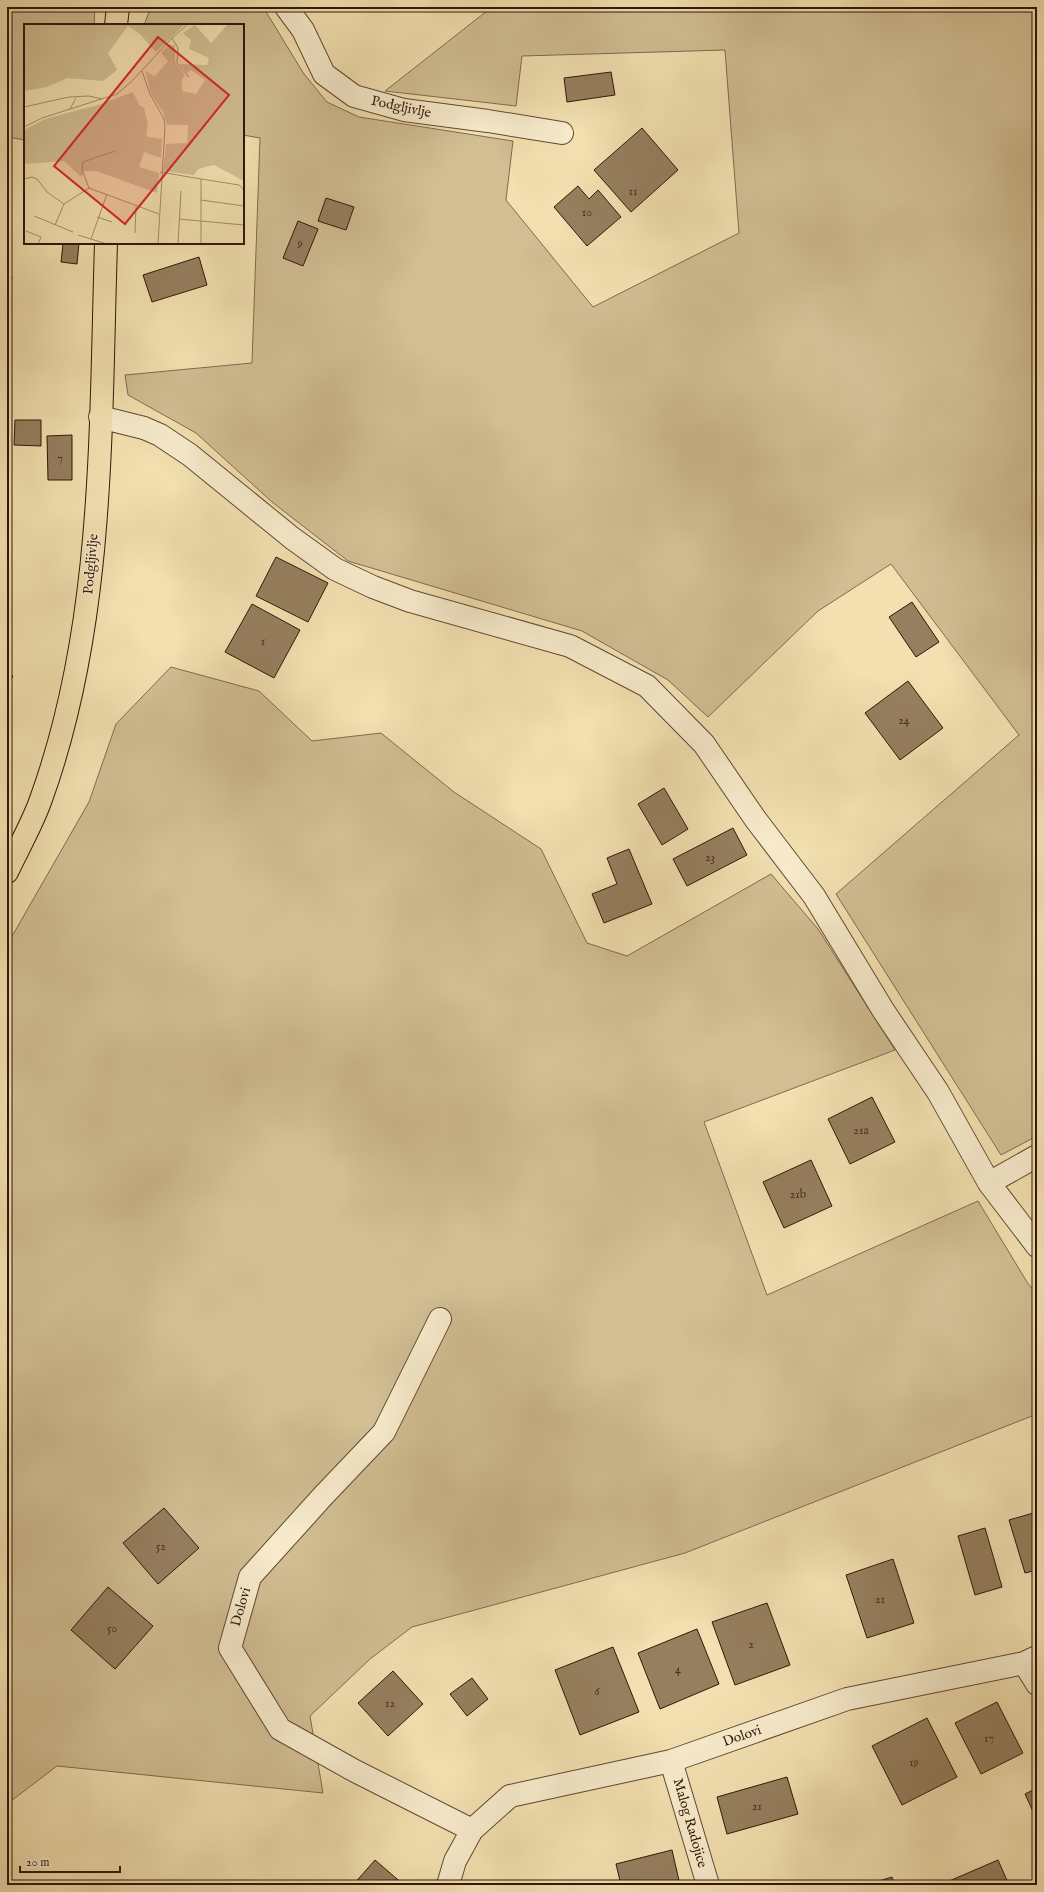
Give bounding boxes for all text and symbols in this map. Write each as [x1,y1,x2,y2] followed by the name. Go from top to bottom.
[24,24,244,244] inset map
[369,92,433,122] street label: Podgljivlje
[629,184,637,199] house number: 11
[582,205,592,220] house number: 10
[296,236,303,251] house number: 9
[57,451,63,466] house number: 7
[79,532,103,595] street label: Podgljivlje
[261,634,265,649] house number: 1
[898,713,910,728] house number: 24
[705,850,715,865] house number: 23
[853,1123,869,1138] house number: 21a
[790,1187,806,1202] house number: 21b
[156,1539,166,1554] house number: 52
[227,1585,255,1629] street label: Dolovi
[875,1592,885,1607] house number: 21
[107,1621,117,1636] house number: 50
[748,1637,754,1652] house number: 2
[675,1662,681,1677] house number: 4
[594,1684,600,1699] house number: 6
[385,1696,395,1711] house number: 12
[720,1721,764,1751] street label: Dolovi
[984,1731,994,1746] house number: 17
[909,1755,919,1770] house number: 19
[669,1776,712,1870] street label: Malog Radojice
[752,1799,762,1814] house number: 21
[20,1848,120,1874] scale bar
[26,1855,49,1870] text: 20 m

